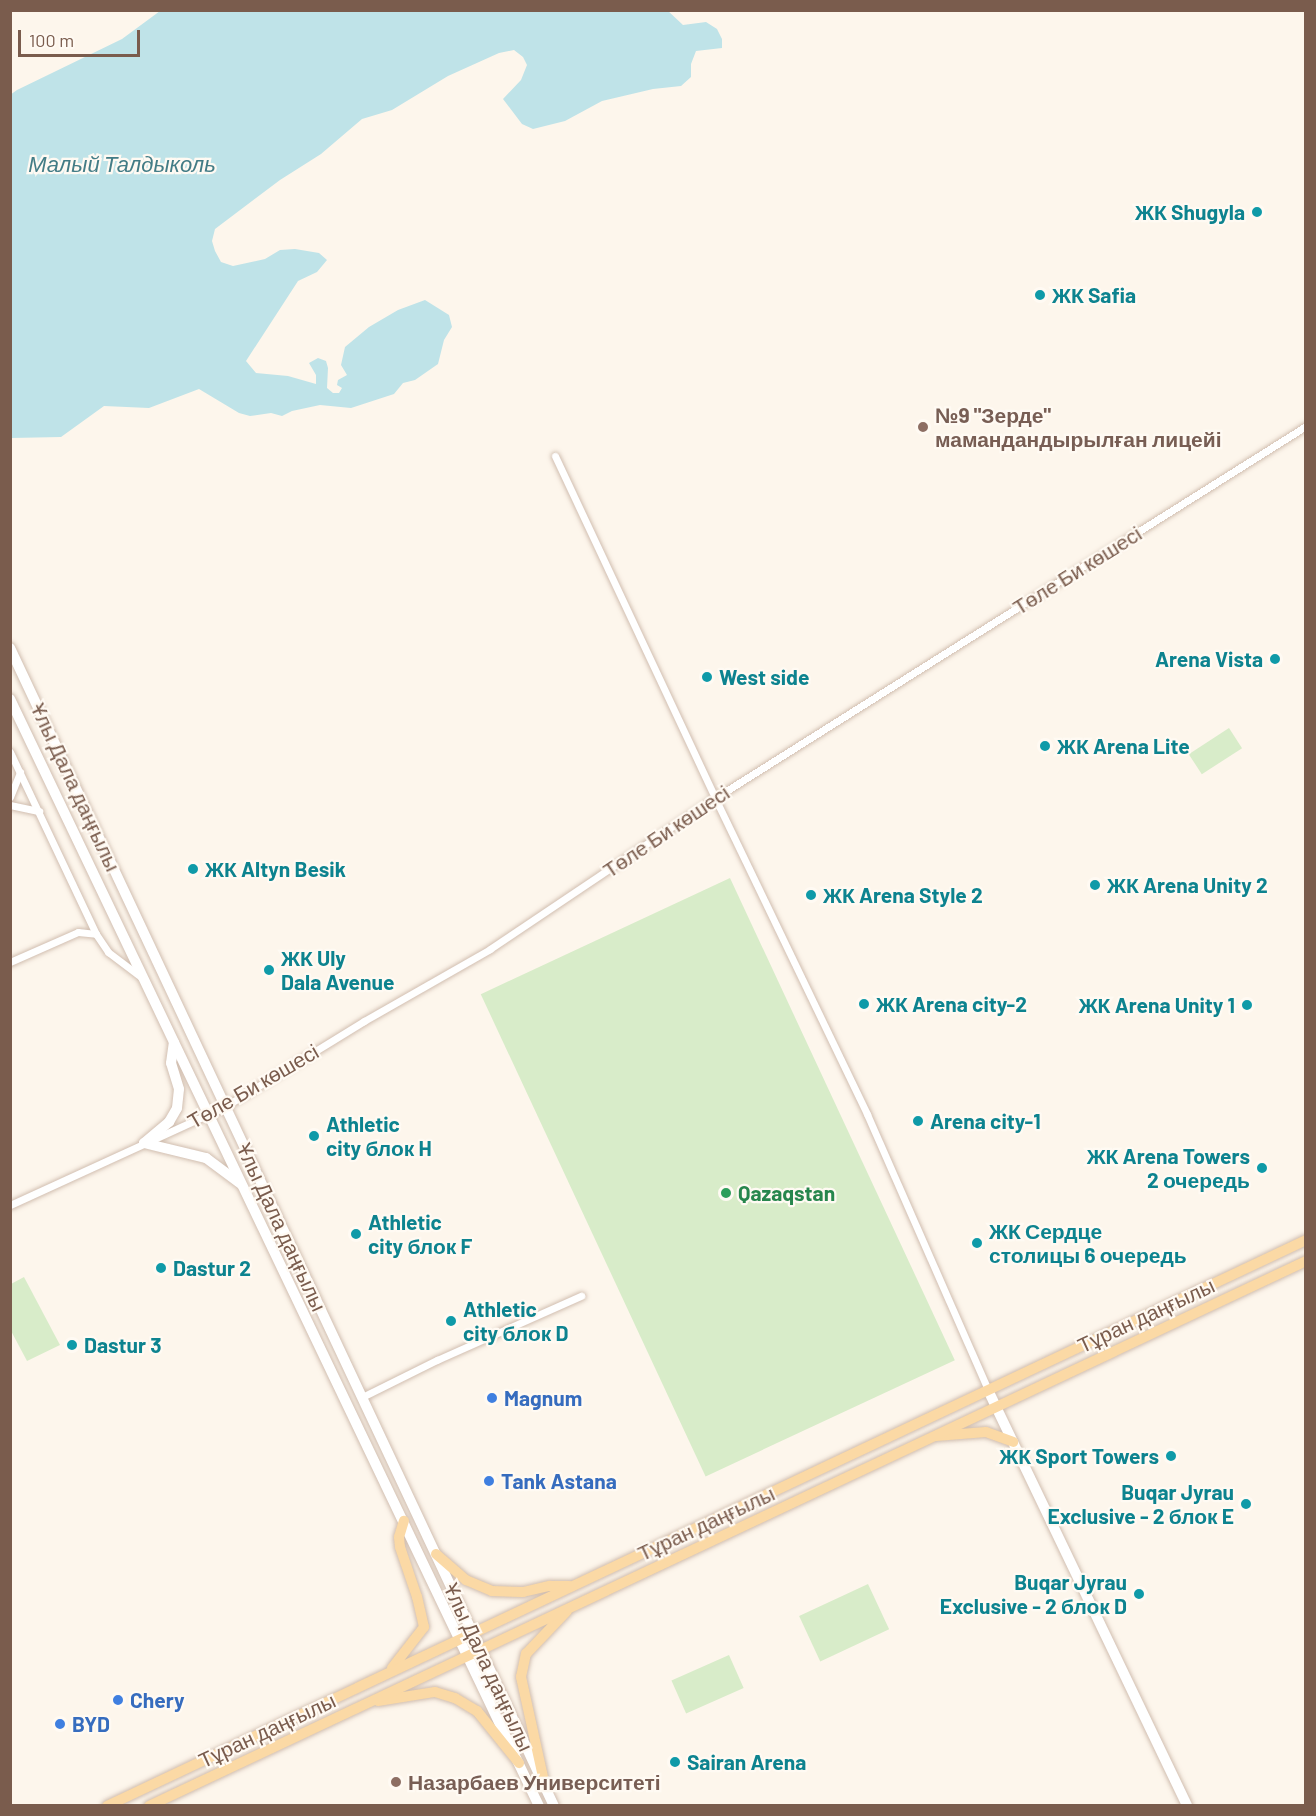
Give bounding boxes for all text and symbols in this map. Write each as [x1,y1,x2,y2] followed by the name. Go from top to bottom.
[21,18,142,56] scale bar
[29,29,74,51] text: 100 m
[28,151,216,177] water label: Малый Талдыколь
[1135,199,1245,225] place label: ЖК Shugyla
[1250,205,1264,219] marker: ЖК Shugyla
[1052,282,1136,308] place label: ЖК Safia
[1033,288,1047,302] marker: ЖК Safia
[935,402,1222,452] place label: №9 "Зерде" мамандандырылған лицейі
[916,420,930,434] marker: №9 "Зерде" мамандандырылған лицейі
[1008,520,1146,620] street label: Төле Би көшесі
[1155,646,1263,672] place label: Arena Vista
[1268,652,1282,666] marker: Arena Vista
[719,664,809,690] place label: West side
[700,670,714,684] marker: West side
[26,699,126,875] street label: Ұлы Дала даңғылы
[1057,733,1190,759] place label: ЖК Arena Lite
[1038,739,1052,753] marker: ЖК Arena Lite
[598,779,734,883] street label: Төле Би көшесі
[205,856,346,882] place label: ЖК Altyn Besik
[186,862,200,876] marker: ЖК Altyn Besik
[1107,872,1268,898] place label: ЖК Arena Unity 2
[1088,878,1102,892] marker: ЖК Arena Unity 2
[823,882,983,908] place label: ЖК Arena Style 2
[804,888,818,902] marker: ЖК Arena Style 2
[281,945,394,995] place label: ЖК Uly Dala Avenue
[262,963,276,977] marker: ЖК Uly Dala Avenue
[876,991,1027,1017] place label: ЖК Arena city-2
[1079,992,1235,1018] place label: ЖК Arena Unity 1
[857,997,871,1011] marker: ЖК Arena city-2
[1240,998,1254,1012] marker: ЖК Arena Unity 1
[183,1038,323,1134] street label: Төле Би көшесі
[930,1108,1041,1134] place label: Arena city-1
[326,1111,432,1161] place label: Athletic city блок H
[911,1114,925,1128] marker: Arena city-1
[307,1129,321,1143] marker: Athletic city блок H
[232,1139,332,1315] street label: Ұлы Дала даңғылы
[1087,1143,1250,1193] place label: ЖК Arena Towers 2 очередь
[1255,1161,1269,1175] marker: ЖК Arena Towers 2 очередь
[738,1180,835,1206] place label: Qazaqstan
[719,1186,733,1200] marker: Qazaqstan
[368,1209,472,1259] place label: Athletic city блок F
[989,1218,1187,1268] place label: ЖК Сердце столицы 6 очередь
[349,1227,363,1241] marker: Athletic city блок F
[970,1236,984,1250] marker: ЖК Сердце столицы 6 очередь
[173,1255,251,1281] place label: Dastur 2
[154,1261,168,1275] marker: Dastur 2
[1074,1272,1218,1358] street label: Тұран даңғылы
[463,1296,568,1346] place label: Athletic city блок D
[444,1314,458,1328] marker: Athletic city блок D
[84,1332,162,1358] place label: Dastur 3
[65,1338,79,1352] marker: Dastur 3
[504,1385,582,1411] place label: Magnum
[485,1391,499,1405] marker: Magnum
[999,1443,1159,1469] place label: ЖК Sport Towers
[1164,1449,1178,1463] marker: ЖК Sport Towers
[501,1468,617,1494] place label: Tank Astana
[482,1474,496,1488] marker: Tank Astana
[1048,1479,1234,1529] place label: Buqar Jyrau Exclusive - 2 блок E
[634,1480,778,1566] street label: Тұран даңғылы
[1239,1497,1253,1511] marker: Buqar Jyrau Exclusive - 2 блок E
[940,1569,1127,1619] place label: Buqar Jyrau Exclusive - 2 блок D
[439,1579,539,1755] street label: Ұлы Дала даңғылы
[1132,1587,1146,1601] marker: Buqar Jyrau Exclusive - 2 блок D
[130,1687,185,1713] place label: Chery
[195,1687,339,1773] street label: Тұран даңғылы
[111,1693,125,1707] marker: Chery
[72,1711,110,1737] place label: BYD
[53,1717,67,1731] marker: BYD
[687,1749,806,1775] place label: Sairan Arena
[668,1755,682,1769] marker: Sairan Arena
[408,1769,661,1795] place label: Назарбаев Университеті
[389,1775,403,1789] marker: Назарбаев Университеті

